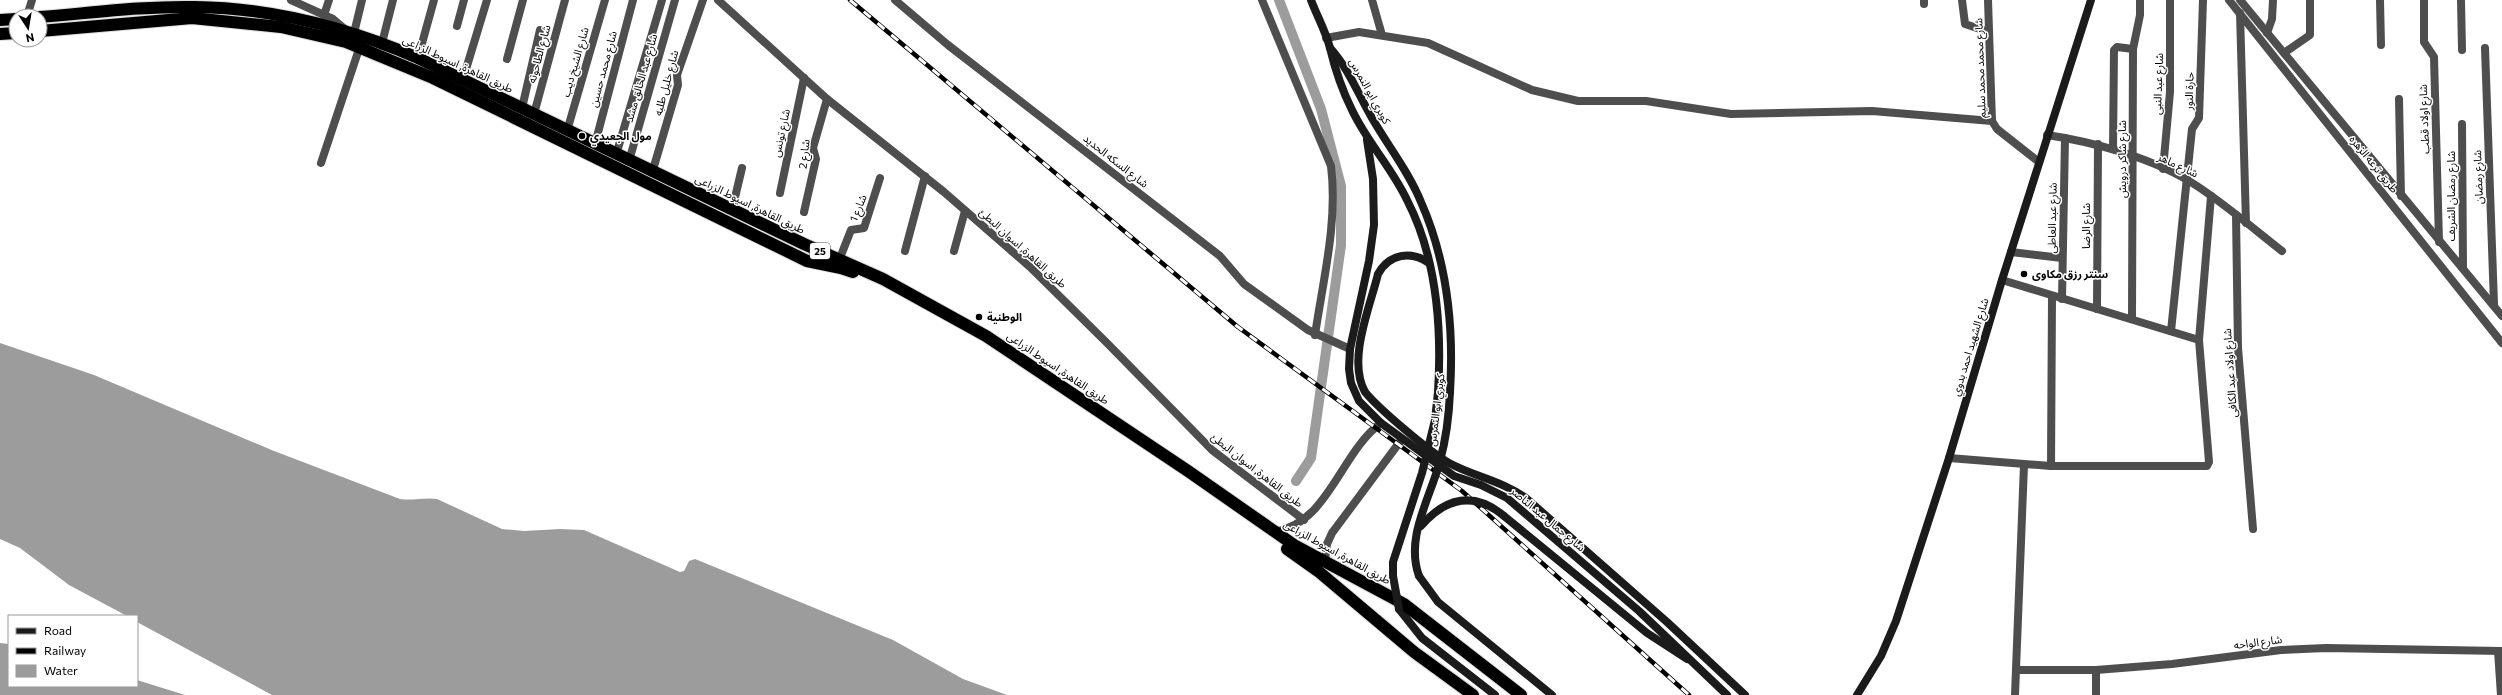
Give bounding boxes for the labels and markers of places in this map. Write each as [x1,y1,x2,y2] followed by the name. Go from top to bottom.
[590,129,652,146] place label: مول الجعيدي
[577,131,587,141] marker: مول الجعيدي
[2032,267,2108,281] place label: سنتر رزق مكاوى
[2019,269,2029,279] marker: سنتر رزق مكاوى
[987,310,1022,324] place label: الوطنية
[974,312,984,322] marker: الوطنية

